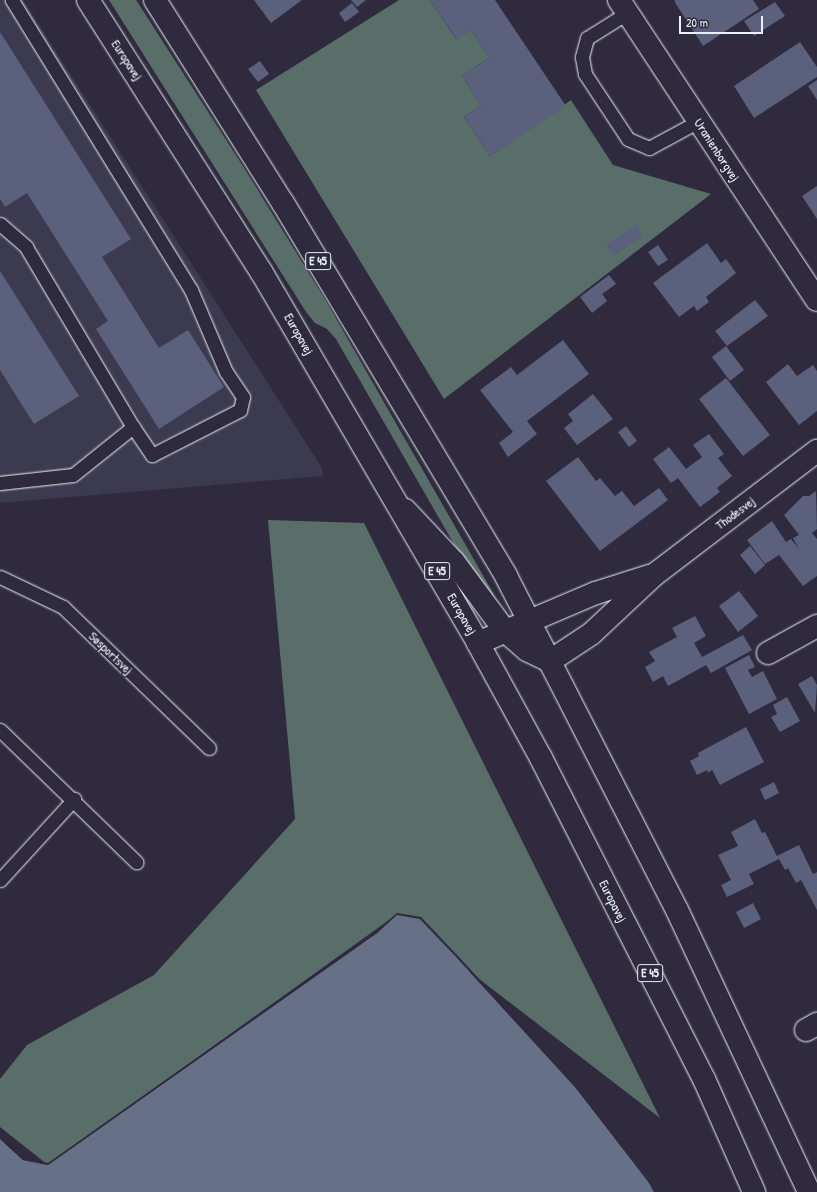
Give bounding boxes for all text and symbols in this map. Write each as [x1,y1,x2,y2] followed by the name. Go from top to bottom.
[681,8,765,34] scale bar
[686,14,708,31] text: 20 m
[108,37,146,83] street label: Europavej
[691,116,743,184] street label: Uranienborgvej
[305,251,331,271] road number: E 45
[281,310,317,358] street label: Europavej
[712,493,758,533] street label: Thodesvej
[424,561,450,581] road number: E 45
[444,590,480,638] street label: Europavej
[86,628,136,678] street label: Søsportsvej
[596,877,630,925] street label: Europavej
[637,963,663,983] road number: E 45

